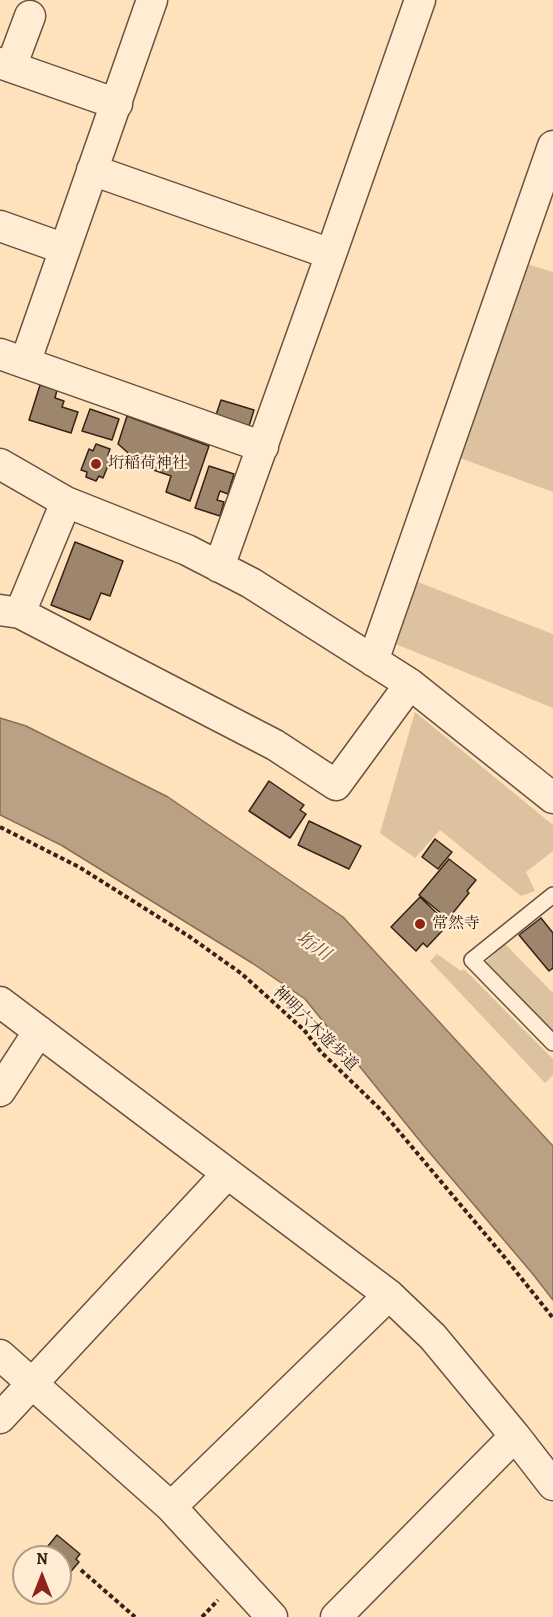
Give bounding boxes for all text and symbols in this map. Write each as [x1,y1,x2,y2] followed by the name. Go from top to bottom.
[108,454,188,474] place label: 垳稲荷神社
[89,457,103,471] marker: 垳稲荷神社
[432,914,480,934] place label: 常然寺
[413,917,427,931] marker: 常然寺
[292,928,334,966] water label: 垳川
[269,983,361,1075] street label: 神明六木遊歩道
[12,1545,72,1605] north arrow
[36,1548,48,1570] text: N

